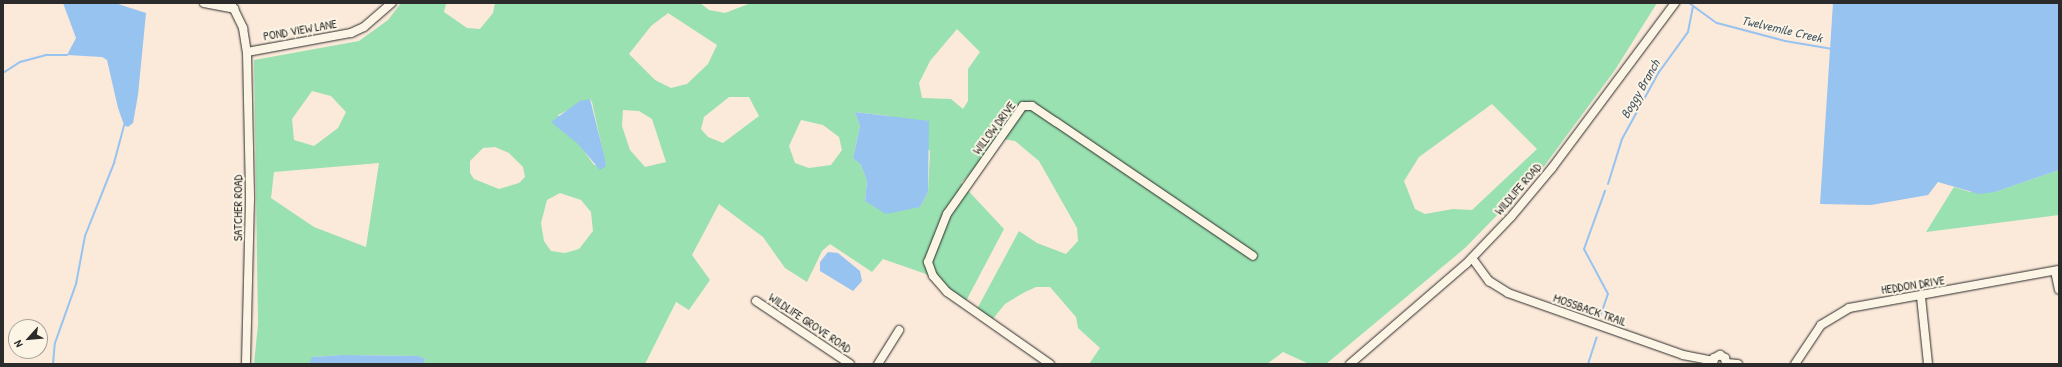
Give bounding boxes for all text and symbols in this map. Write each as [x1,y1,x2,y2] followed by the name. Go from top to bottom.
[1740,12,1824,46] water label: Twelvemile Creek
[262,16,338,44] street label: POND VIEW LANE
[1617,57,1663,121] water label: Boggy Branch
[970,99,1018,157] street label: WILLOW DRIVE
[1492,160,1544,218] street label: WILDLIFE ROAD
[231,175,245,241] street label: SATCHER ROAD
[1880,273,1946,297] street label: HEDDON DRIVE
[766,290,854,356] street label: WILDLIFE GROVE ROAD
[1551,291,1629,329] street label: MOSSBACK TRAIL
[8,319,48,359] north arrow
[11,338,26,350] text: N

